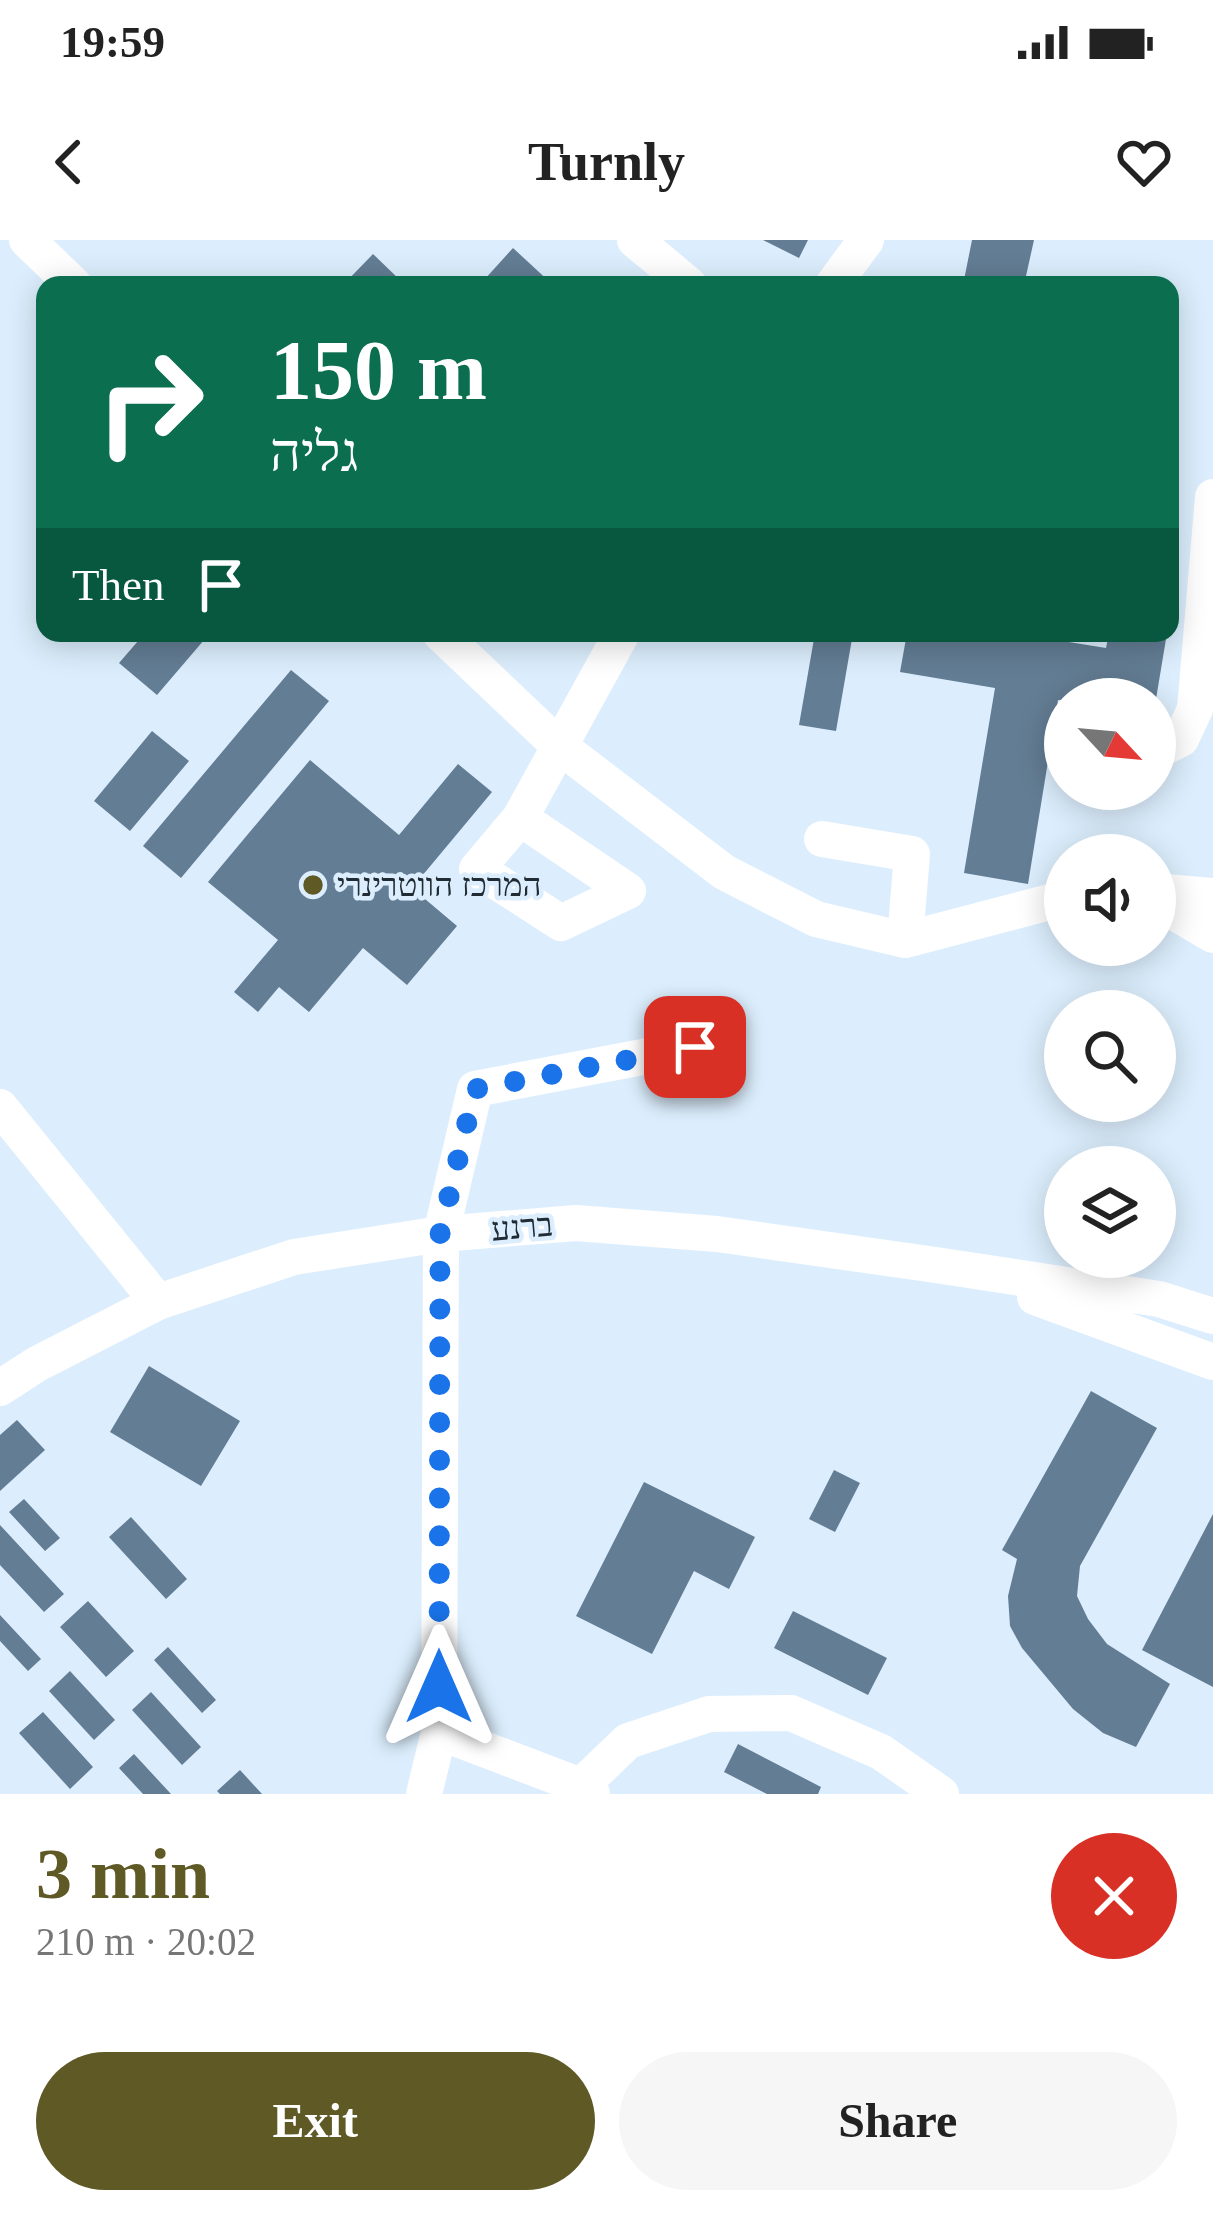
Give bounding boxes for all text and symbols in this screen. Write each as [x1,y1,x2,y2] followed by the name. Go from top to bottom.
[60,17,165,67] text: 19:59
[36,129,102,195] icon: back
[1111,129,1177,195] icon: heart
[528,132,685,192] text: Turnly
[72,324,228,480] icon: right
[270,324,487,417] text: 150 m
[270,423,358,483] text: גליה
[188,552,254,618] icon: arrive
[72,560,164,610] text: Then
[1044,678,1176,810] north arrow
[1044,678,1176,1278] map controls
[1044,834,1176,966] button: sound
[337,867,542,903] place label: המרכז הווטרינרי
[300,872,326,898] marker: המרכז הווטרינרי
[1044,990,1176,1122] button: search
[644,996,746,1098] pin
[662,1014,728,1080] icon: arrive
[1044,1146,1176,1278] button: layers
[490,1206,554,1248] street label: ברנע
[376,1624,502,1750] position arrow
[1051,1833,1177,1959] button: close
[36,1834,210,1914] text: 3 min
[36,1920,256,1963] text: 210 m · 20:02
[36,2052,595,2190] button: Exit
[619,2052,1177,2190] button: Share

